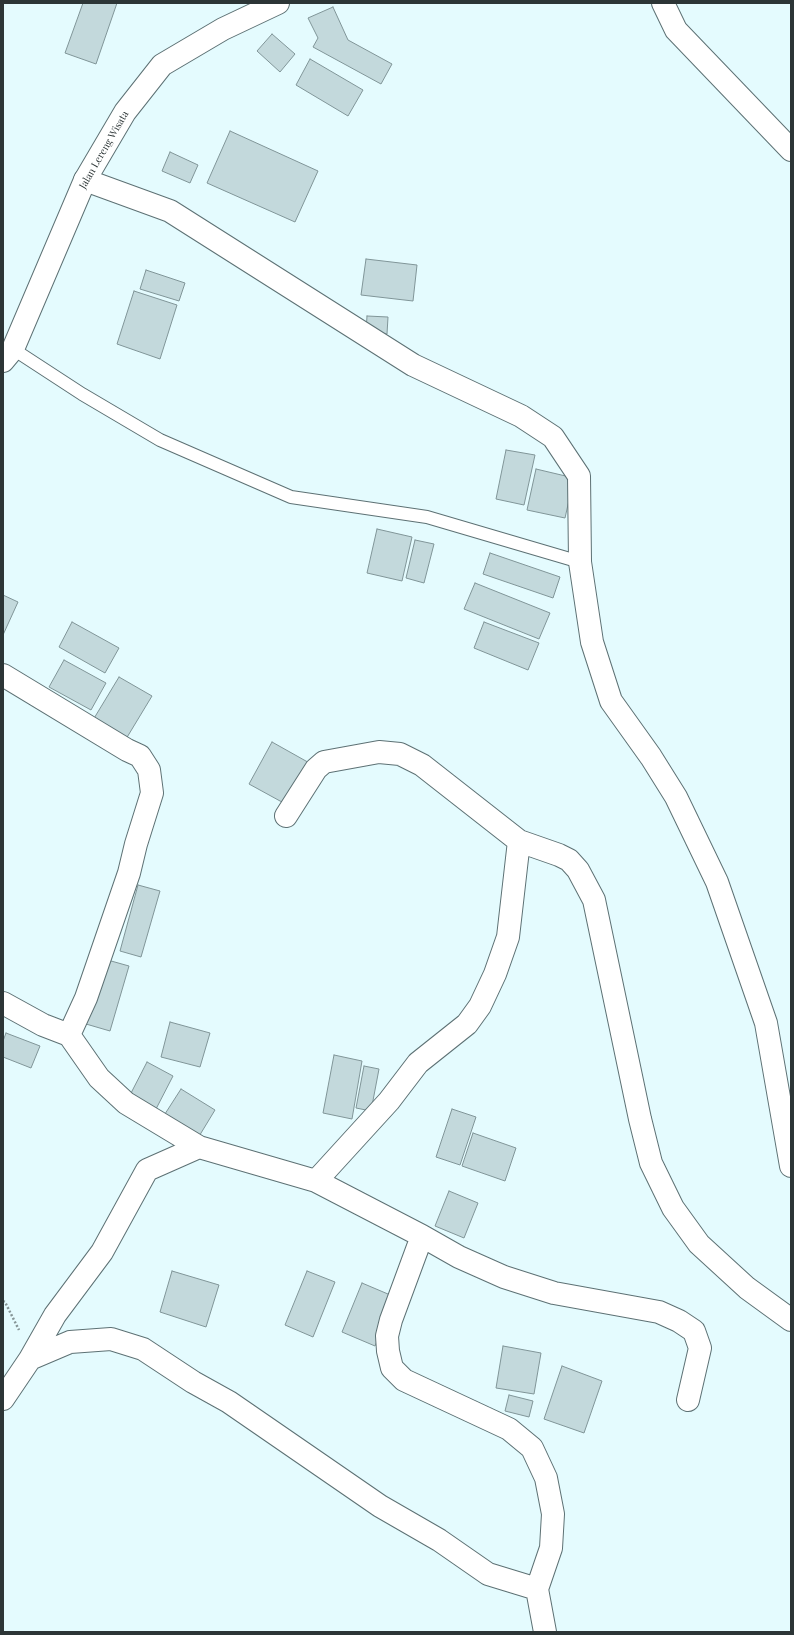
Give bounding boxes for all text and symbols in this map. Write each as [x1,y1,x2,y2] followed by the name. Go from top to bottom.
[77,109,131,191] street label: Jalan Lereng Wisata

